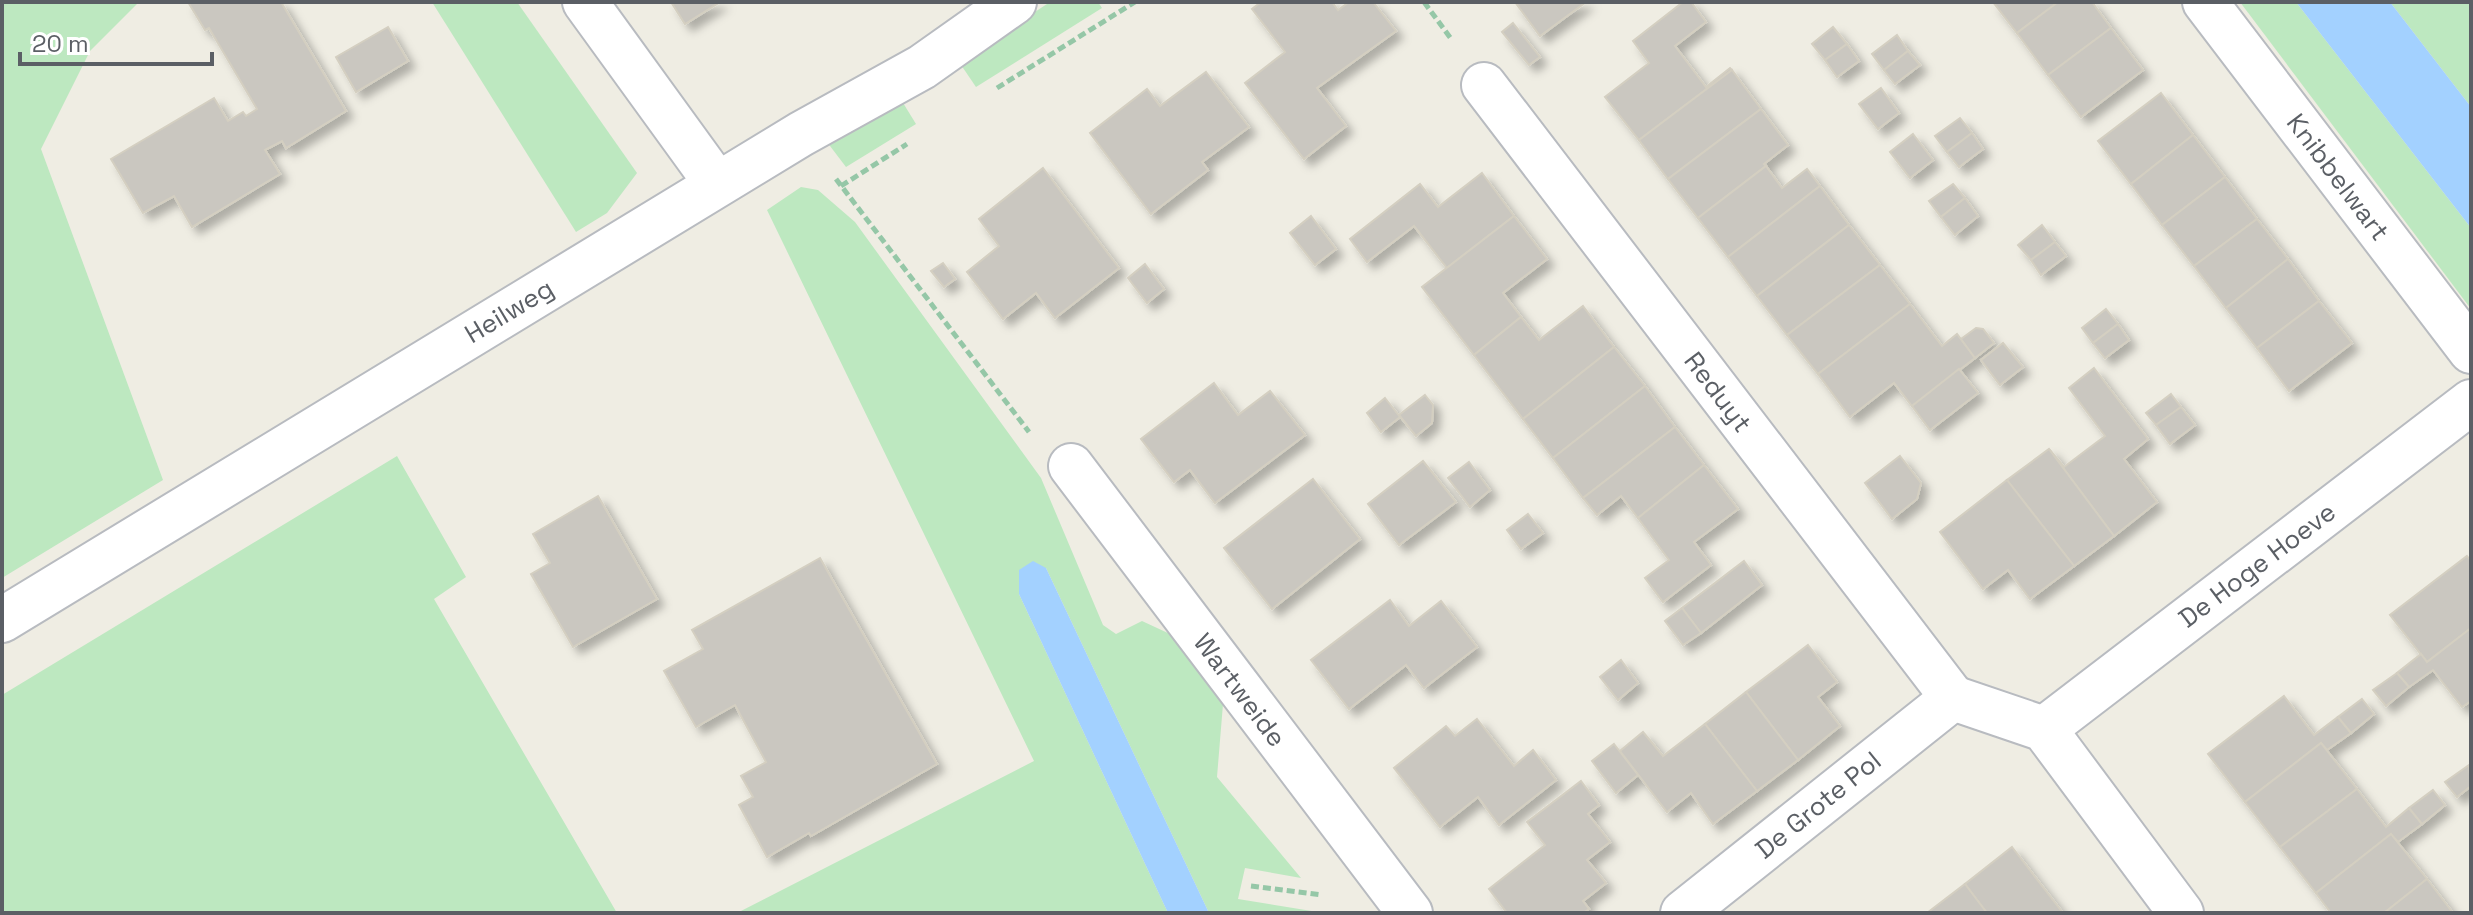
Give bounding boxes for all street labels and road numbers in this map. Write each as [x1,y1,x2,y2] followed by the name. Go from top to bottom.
[2279,107,2397,247] street label: Knibbelwart
[458,271,560,351] street label: Heilweg
[1677,345,1759,439] street label: Reduyt
[2172,495,2342,635] street label: De Hoge Hoeve
[1186,626,1294,754] street label: Wartweide
[1748,744,1888,866] street label: De Grote Pol

